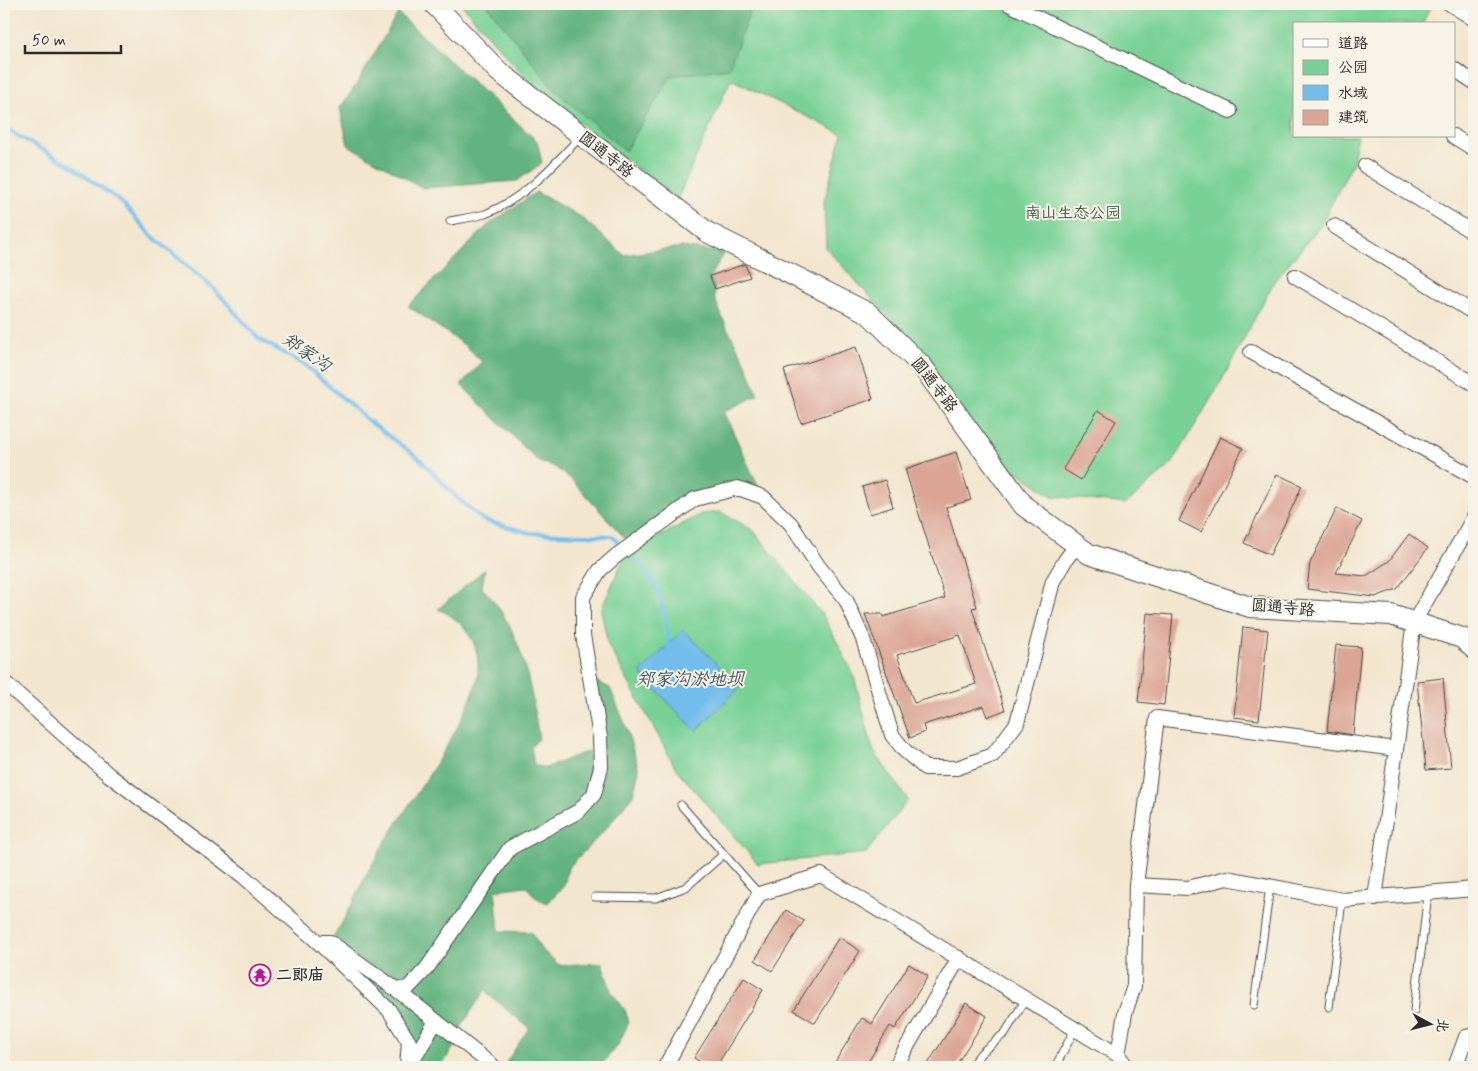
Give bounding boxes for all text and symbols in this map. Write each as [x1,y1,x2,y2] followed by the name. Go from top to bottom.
[25,22,121,54] scale bar
[1293,22,1456,138] legend
[32,31,66,51] text: 50 m
[1338,34,1368,54] text: 道路
[1338,58,1368,78] text: 公园
[1338,84,1368,104] text: 水域
[1338,108,1368,128] text: 建筑
[574,127,638,183] street label: 圆通寺路
[1025,203,1121,224] park label: 南山生态公园
[277,328,337,379] water label: 郑家沟
[906,353,962,417] street label: 圆通寺路
[1250,595,1316,621] street label: 圆通寺路
[636,668,746,692] water label: 郑家沟淤地坝
[248,963,272,987] temple icon: 二郎庙
[276,965,324,986] place label: 二郎庙
[1406,998,1456,1048] north arrow
[1432,1017,1452,1034] text: 北

